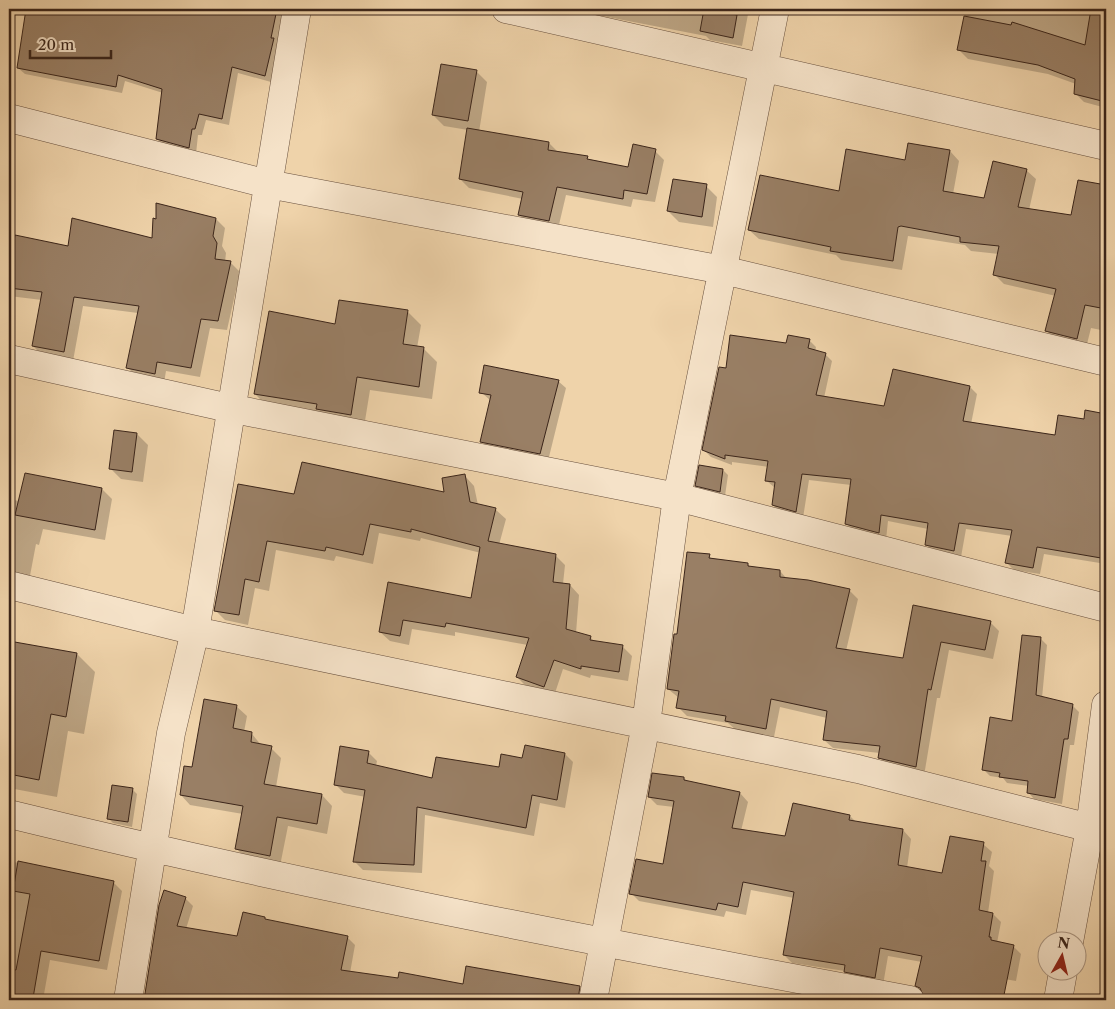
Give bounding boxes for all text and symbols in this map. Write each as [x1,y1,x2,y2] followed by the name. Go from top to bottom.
[30,28,111,60] scale bar
[38,35,74,54] text: 20 m
[1038,932,1088,982] north arrow
[1057,933,1071,953] text: N

